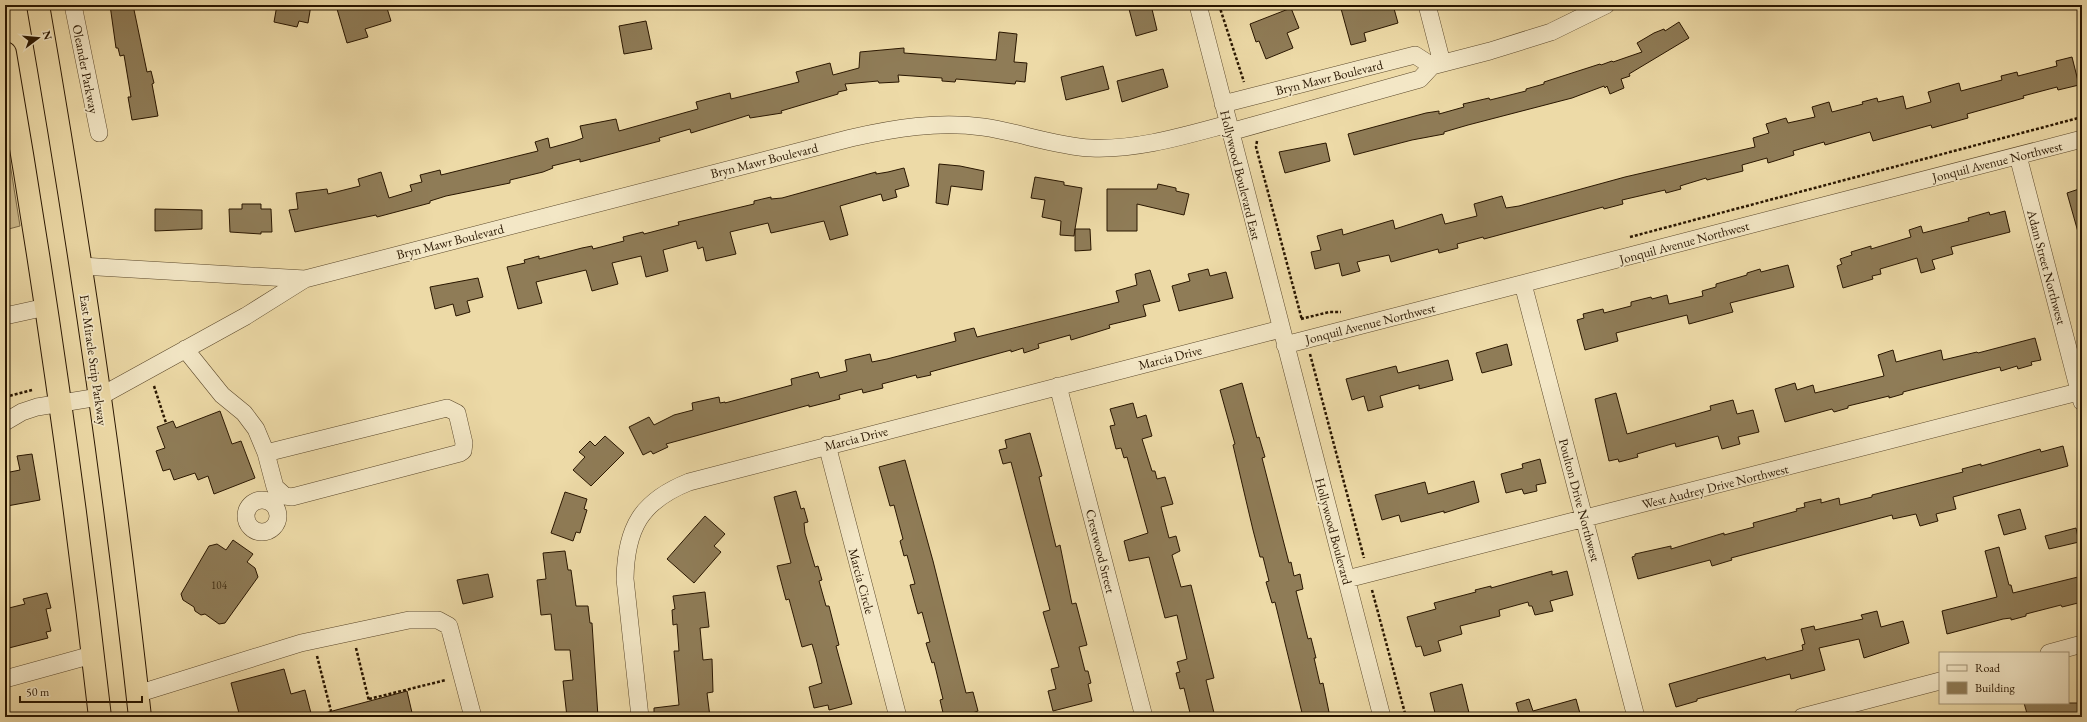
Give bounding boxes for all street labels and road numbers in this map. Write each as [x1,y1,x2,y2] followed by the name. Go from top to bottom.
[69,23,103,115] street label: Oleander Parkway
[1274,56,1385,99] street label: Bryn Mawr Boulevard
[1216,108,1265,242] street label: Hollywood Boulevard East
[1929,137,2064,186] street label: Jonquil Avenue Northwest
[709,139,820,182] street label: Bryn Mawr Boulevard
[2023,207,2070,326] street label: Adam Street Northwest
[1616,217,1751,268] street label: Jonquil Avenue Northwest
[395,220,506,263] street label: Bryn Mawr Boulevard
[76,293,111,427] street label: East Miracle Strip Parkway
[1302,299,1437,348] street label: Jonquil Avenue Northwest
[1137,341,1204,374] street label: Marcia Drive
[823,422,890,455] street label: Marcia Drive
[1555,437,1604,564] street label: Poulton Drive Northwest
[1640,460,1790,513] street label: West Audrey Drive Northwest
[1311,476,1356,587] street label: Hollywood Boulevard
[1082,507,1119,595] street label: Crestwood Street
[845,546,878,616] street label: Marcia Circle

